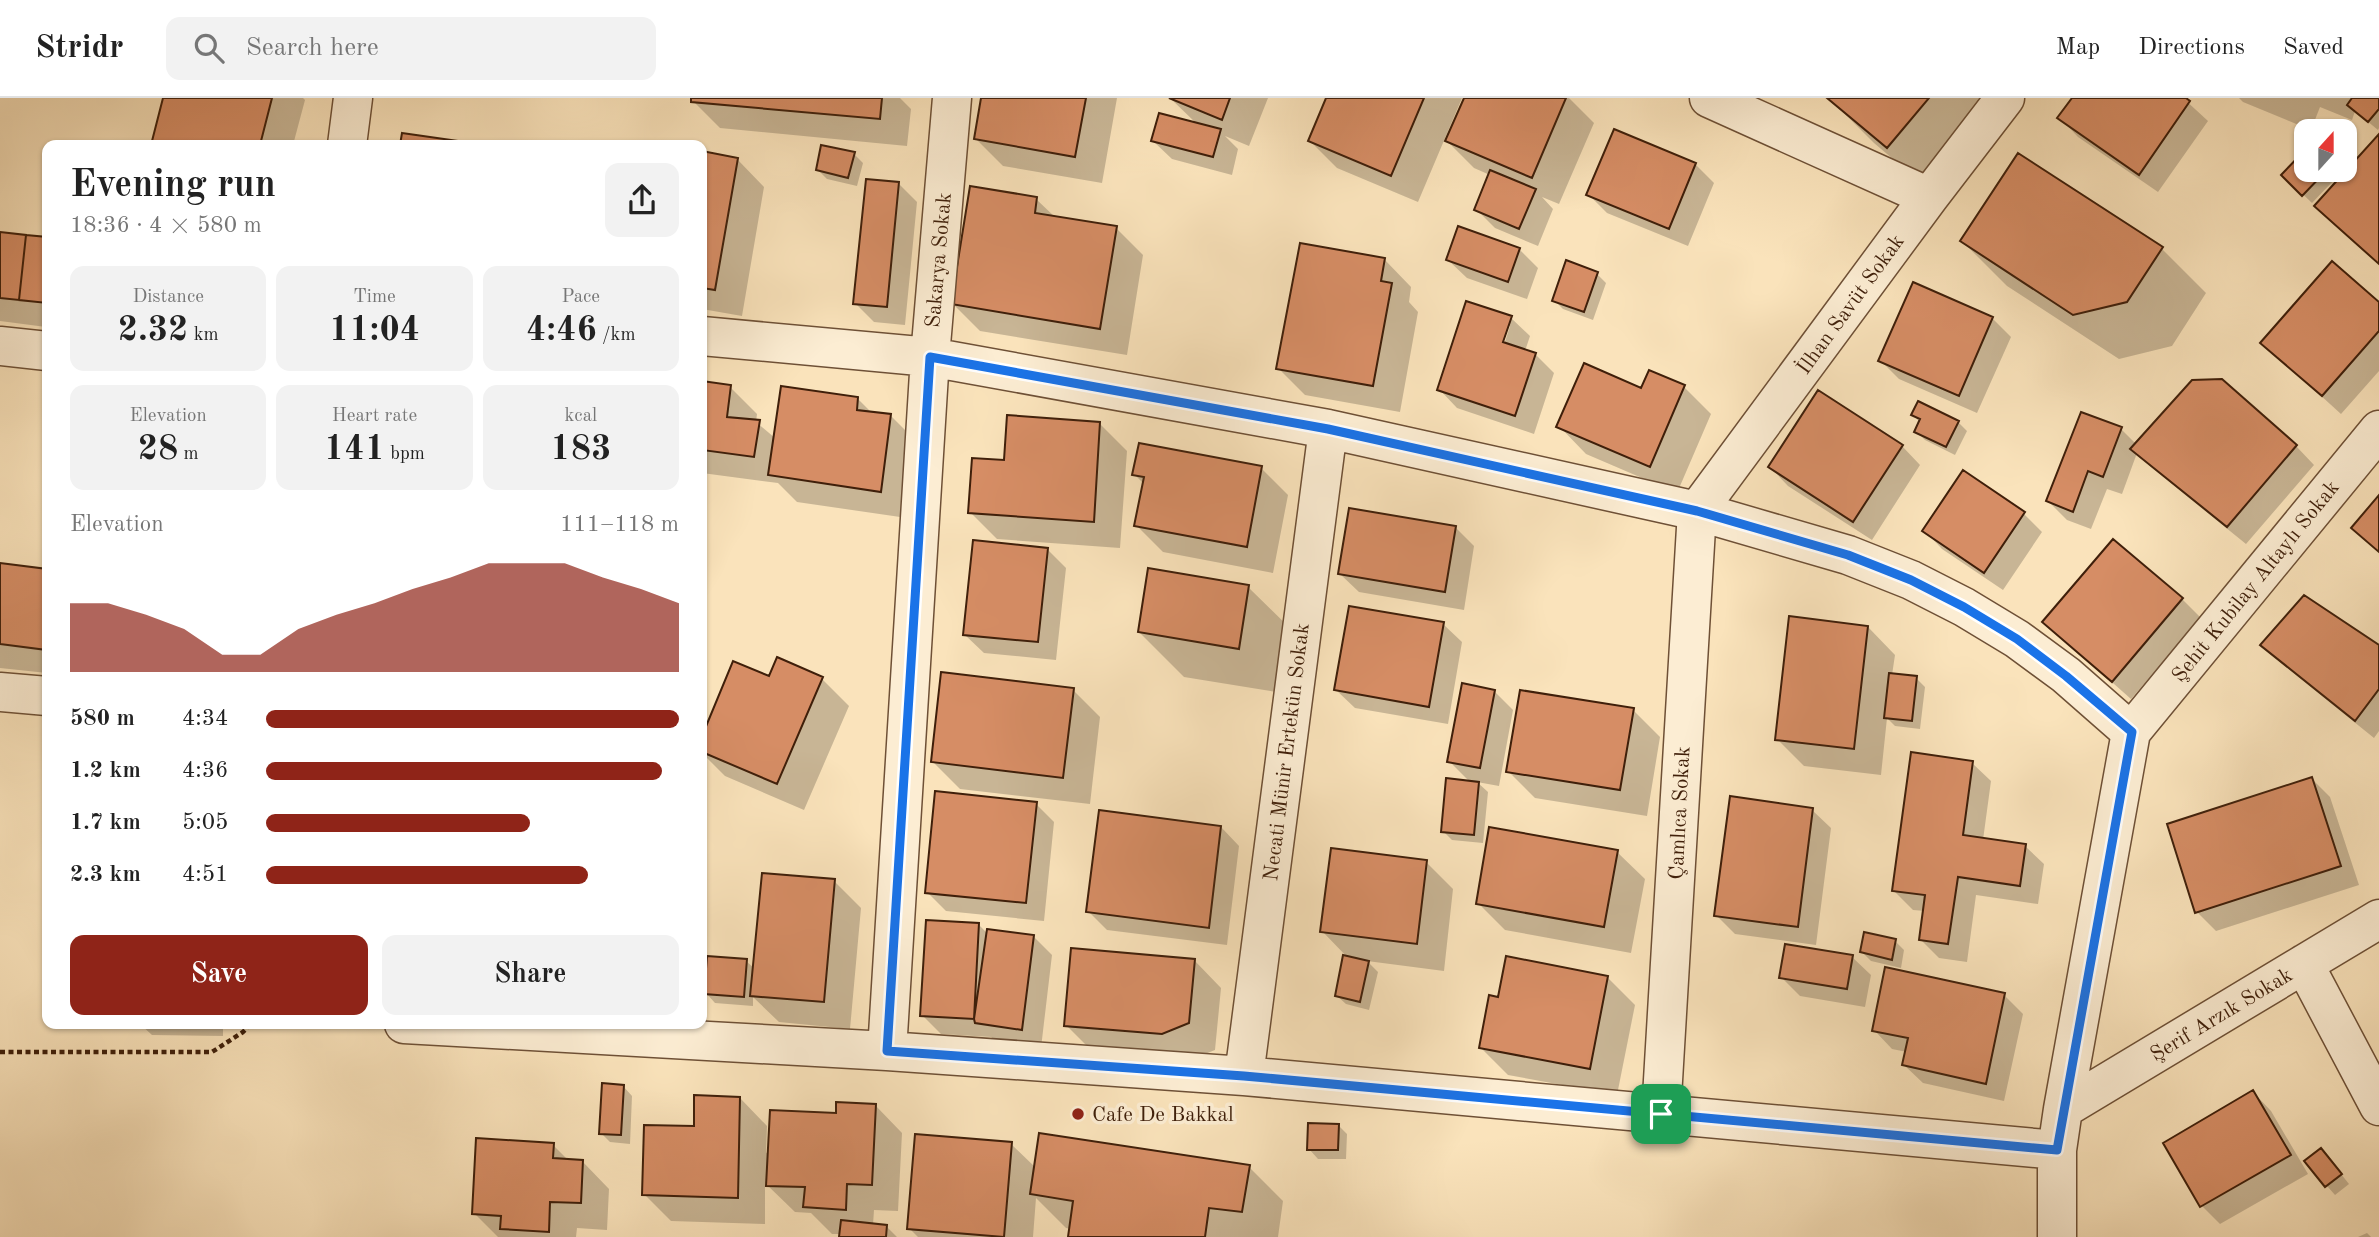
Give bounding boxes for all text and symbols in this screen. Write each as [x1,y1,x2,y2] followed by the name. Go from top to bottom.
[166,17,656,80] search box
[190,29,228,67] icon: search
[35,32,124,65] text: Stridr
[246,35,379,61] text: Search here
[2056,36,2100,60] text: Map
[2138,36,2245,60] text: Directions
[2283,36,2344,60] text: Saved
[2294,119,2357,182] north arrow
[2294,119,2357,182] map controls
[605,163,679,237] button: share
[70,167,276,205] text: Evening run
[923,192,956,329] street label: Sakarya Sokak
[70,214,262,237] text: 18:36 · 4 × 580 m
[1790,229,1909,379] street label: İlhan Savüt Sokak
[132,288,204,307] text: Distance
[353,288,396,307] text: Time
[562,288,600,307] text: Pace
[118,313,188,348] text: 2.32
[329,313,420,348] text: 11:04
[526,313,597,348] text: 4:46
[188,326,219,345] text: km
[597,326,636,345] text: /km
[130,407,207,426] text: Elevation
[332,407,417,426] text: Heart rate
[564,407,597,426] text: kcal
[138,432,178,467] text: 28
[324,432,385,467] text: 141
[550,432,611,467] text: 183
[178,445,199,464] text: m
[385,445,425,464] text: bpm
[2169,477,2344,687] street label: Şehit Kubilay Altaylı Sokak
[70,513,164,536] text: Elevation
[560,513,679,536] text: 111–118 m
[1261,622,1314,882] street label: Necati Münir Ertekün Sokak
[70,707,135,730] text: 580 m
[182,707,228,730] text: 4:34
[1667,746,1694,880] street label: Çamlıca Sokak
[70,759,141,782] text: 1.2 km
[182,759,228,782] text: 4:36
[70,811,141,834] text: 1.7 km
[182,811,228,834] text: 5:05
[70,863,141,886] text: 2.3 km
[182,863,228,886] text: 4:51
[70,935,368,1015] button: Save
[382,935,679,1015] button: Share
[2147,965,2297,1066] street label: Şerif Arzık Sokak
[1631,1084,1691,1144] pin
[1642,1095,1680,1133] icon: arrive
[1092,1105,1234,1126] place label: Cafe De Bakkal
[1070,1106,1086,1122] marker: Cafe De Bakkal

